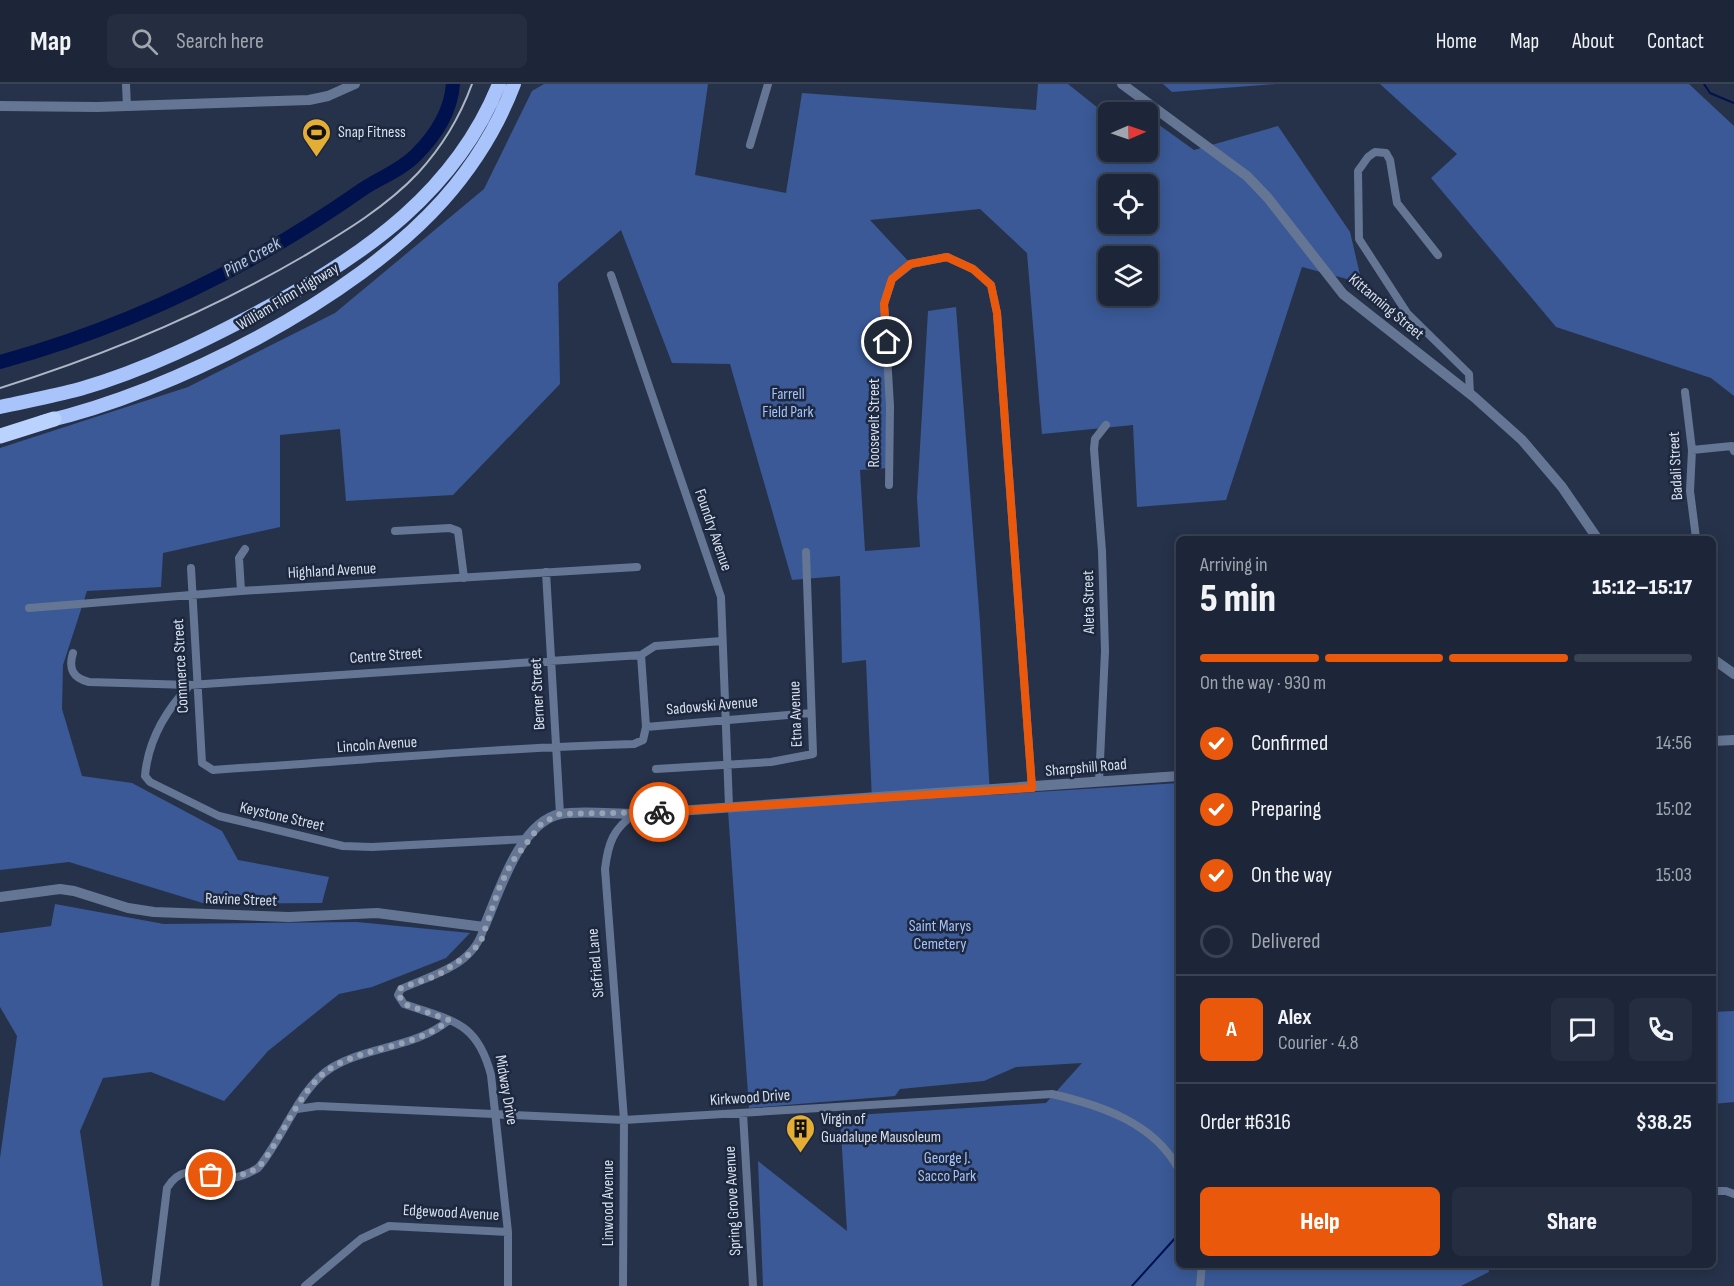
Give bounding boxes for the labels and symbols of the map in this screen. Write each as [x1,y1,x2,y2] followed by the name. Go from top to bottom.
[1098,102,1158,162] north arrow
[301,116,333,158] sports icon: Snap Fitness
[338,123,406,142] place label: Snap Fitness
[220,232,285,281] water label: Pine Creek
[234,259,342,335] street label: William Flinn Highway
[1345,270,1428,344] street label: Kittanning Street
[861,316,912,367] pin
[865,378,884,468] street label: Roosevelt Street
[762,385,814,422] park label: Farrell Field Park
[1665,431,1687,501] street label: Badali Street
[690,487,736,573] street label: Foundry Avenue
[287,559,377,583] street label: Highland Avenue
[1079,570,1099,635] street label: Aleta Street
[169,618,193,714] street label: Commerce Street
[349,644,423,668] street label: Centre Street
[527,657,549,731] street label: Berner Street
[785,681,807,747] street label: Etna Avenue
[665,693,759,719] street label: Sadowski Avenue
[336,733,418,757] street label: Lincoln Avenue
[1044,755,1128,781] street label: Sharpshill Road
[629,782,689,842] courier
[238,798,326,836] street label: Keystone Street
[205,889,277,911] street label: Ravine Street
[909,917,972,954] park label: Saint Marys Cemetery
[584,928,608,998] street label: Siefried Lane
[491,1054,521,1126] street label: Midway Drive
[709,1086,791,1110] street label: Kirkwood Drive
[821,1110,941,1147] place label: Virgin of Guadalupe Mausoleum
[784,1112,816,1154] building icon: Virgin of Guadalupe Mausoleum
[721,1146,745,1256] street label: Spring Grove Avenue
[185,1149,236,1200] pin
[918,1149,976,1186] park label: George J. Sacco Park
[599,1160,618,1246] street label: Linwood Avenue
[402,1201,500,1225] street label: Edgewood Avenue

